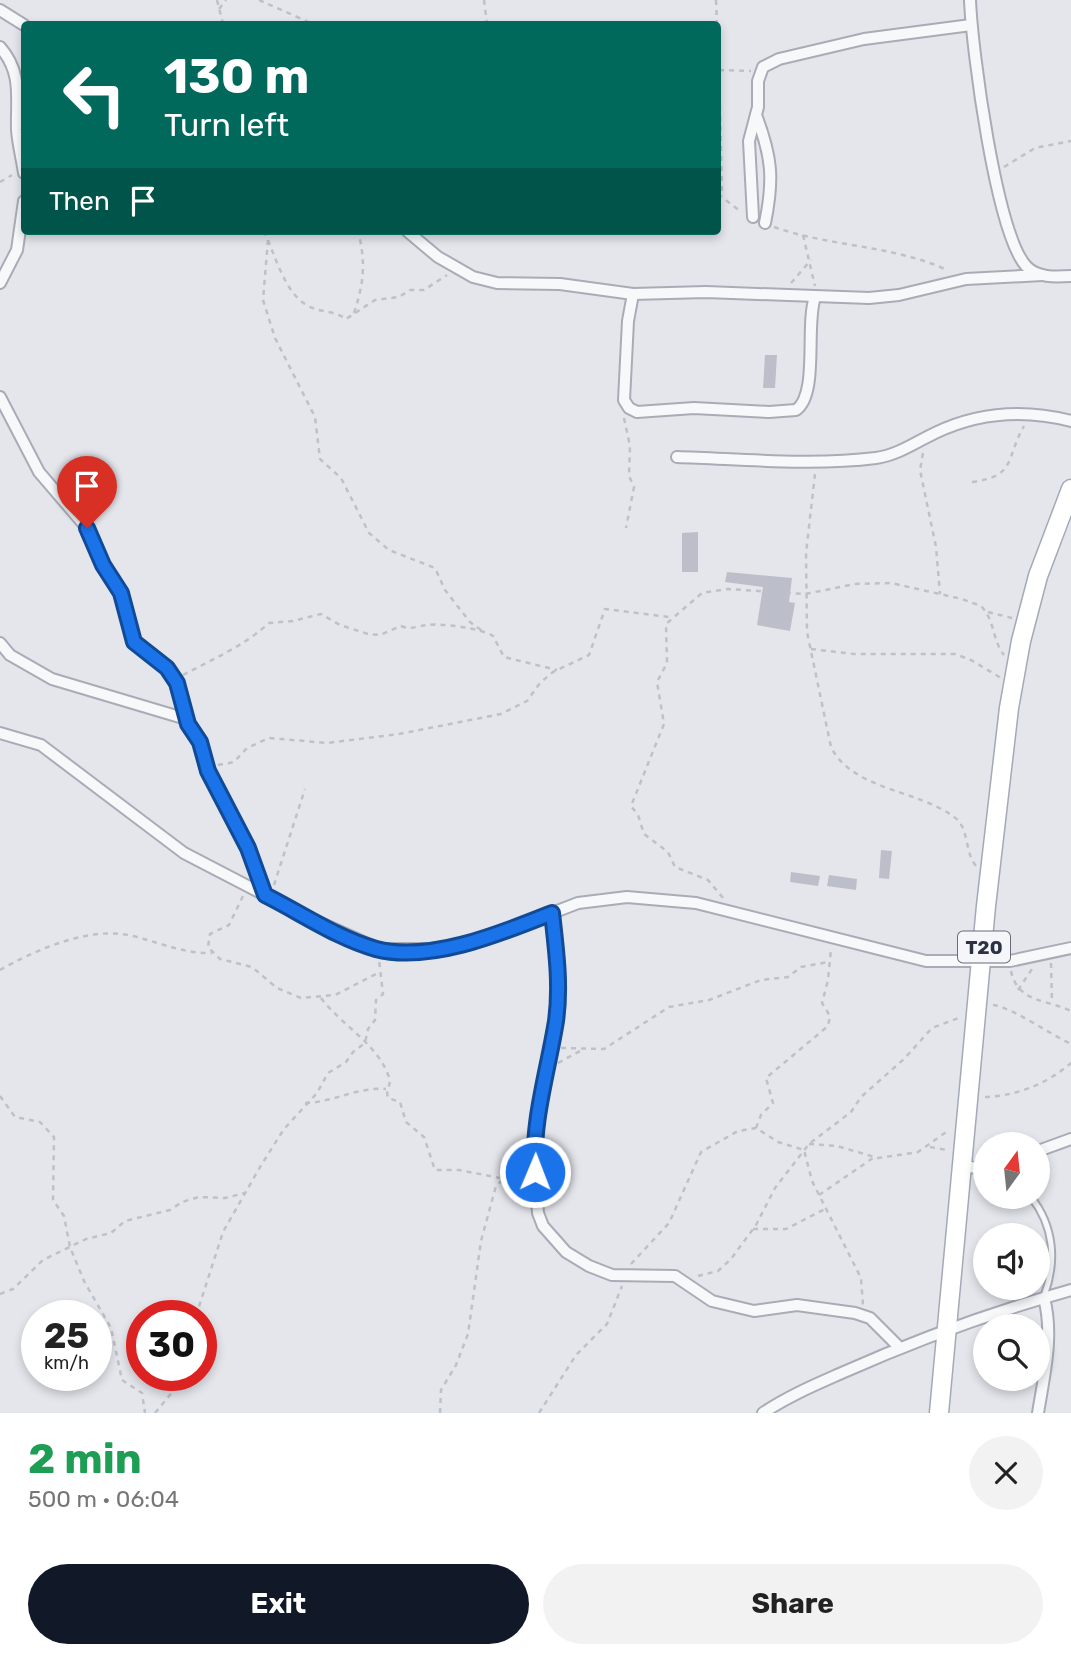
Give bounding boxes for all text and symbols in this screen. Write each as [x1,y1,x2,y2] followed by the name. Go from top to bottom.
[164,47,309,105] text: 130 m
[49,49,140,140] icon: left
[164,106,289,144] text: Turn left
[124,182,162,220] icon: arrive
[49,186,110,217] text: Then
[57,456,117,528] pin
[68,467,106,505] icon: arrive
[958,931,1010,962] road number: T20
[973,1132,1050,1209] north arrow
[973,1132,1050,1391] map controls
[498,1135,572,1209] position arrow
[973,1223,1050,1300] button: sound
[126,1300,217,1391] speed limit sign: 30
[973,1314,1050,1391] button: search
[44,1315,89,1357] text: 25
[44,1352,89,1374] text: km/h
[28,1434,142,1484] text: 2 min
[969,1436,1043,1510] button: close
[28,1485,179,1513] text: 500 m · 06:04
[28,1564,529,1644] button: Exit
[543,1564,1043,1644] button: Share

